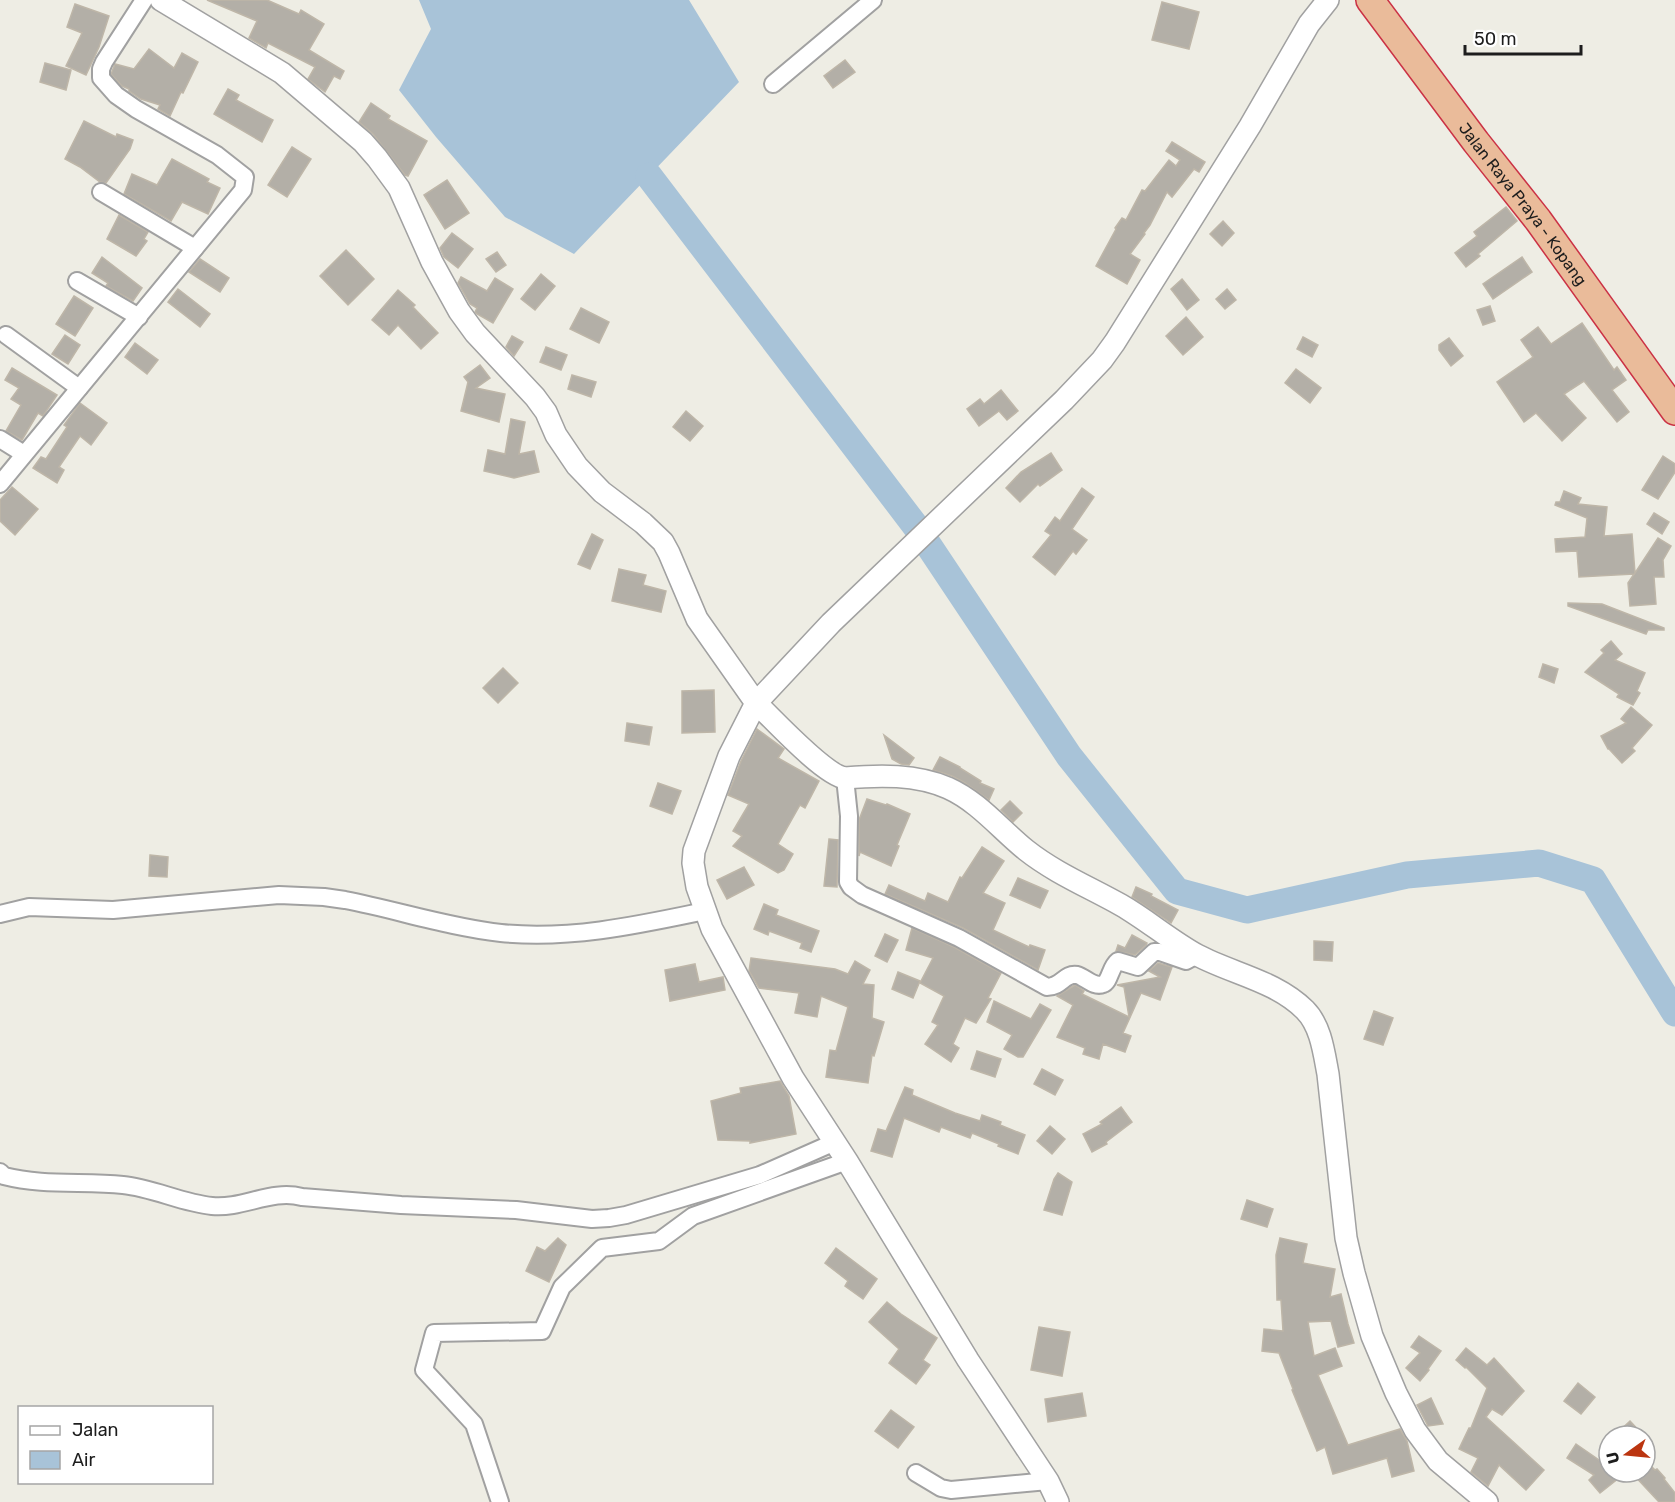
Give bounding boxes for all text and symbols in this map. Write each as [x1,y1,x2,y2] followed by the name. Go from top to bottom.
[1465,18,1580,56] scale bar
[1474,28,1517,50] text: 50 m
[1455,119,1591,289] street label: Jalan Raya Praya - Kopang
[18,1406,213,1484] legend
[72,1419,119,1441] text: Jalan
[1597,1424,1657,1484] north arrow
[72,1449,95,1471] text: Air
[1602,1450,1624,1466] text: U

